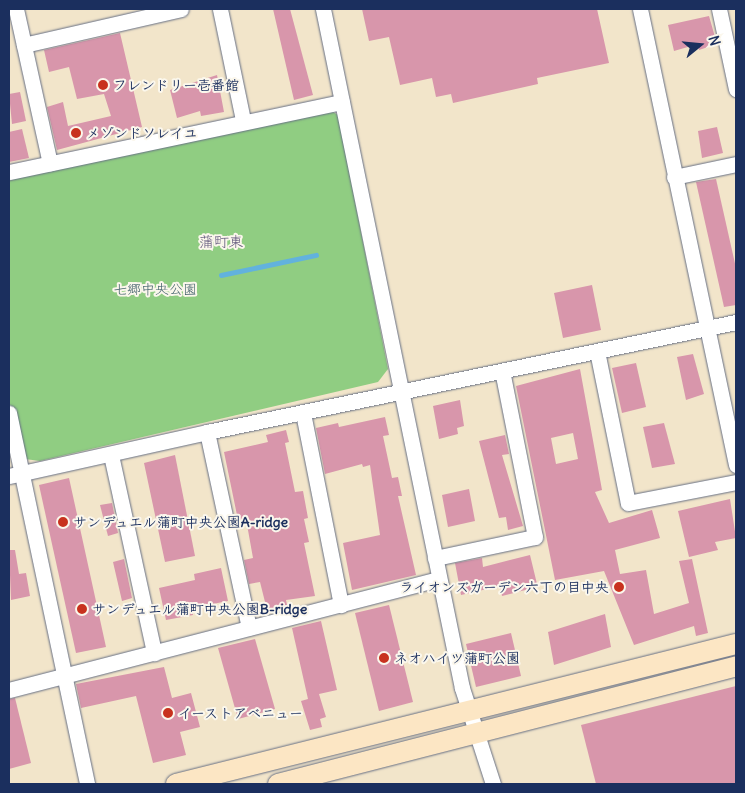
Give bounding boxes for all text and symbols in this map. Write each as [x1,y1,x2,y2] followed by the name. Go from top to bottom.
[675,20,725,70] north arrow
[704,33,724,48] text: N
[113,77,239,93] place label: フレンドリー壱番館
[97,79,109,91] marker: フレンドリー壱番館
[86,125,198,141] place label: メゾンドソレイユ
[70,127,82,139] marker: メゾンドソレイユ
[199,233,243,251] district label: 蒲町東
[113,281,197,297] park label: 七郷中央公園
[73,514,288,530] place label: サンデュエル蒲町中央公園A-ridge
[57,516,69,528] marker: サンデュエル蒲町中央公園A-ridge
[399,579,609,595] place label: ライオンズガーデン六丁の目中央
[613,581,625,593] marker: ライオンズガーデン六丁の目中央
[92,601,307,617] place label: サンデュエル蒲町中央公園B-ridge
[76,603,88,615] marker: サンデュエル蒲町中央公園B-ridge
[394,650,520,666] place label: ネオハイツ蒲町公園
[378,652,390,664] marker: ネオハイツ蒲町公園
[178,705,303,721] place label: イーストアベニュー
[162,707,174,719] marker: イーストアベニュー

